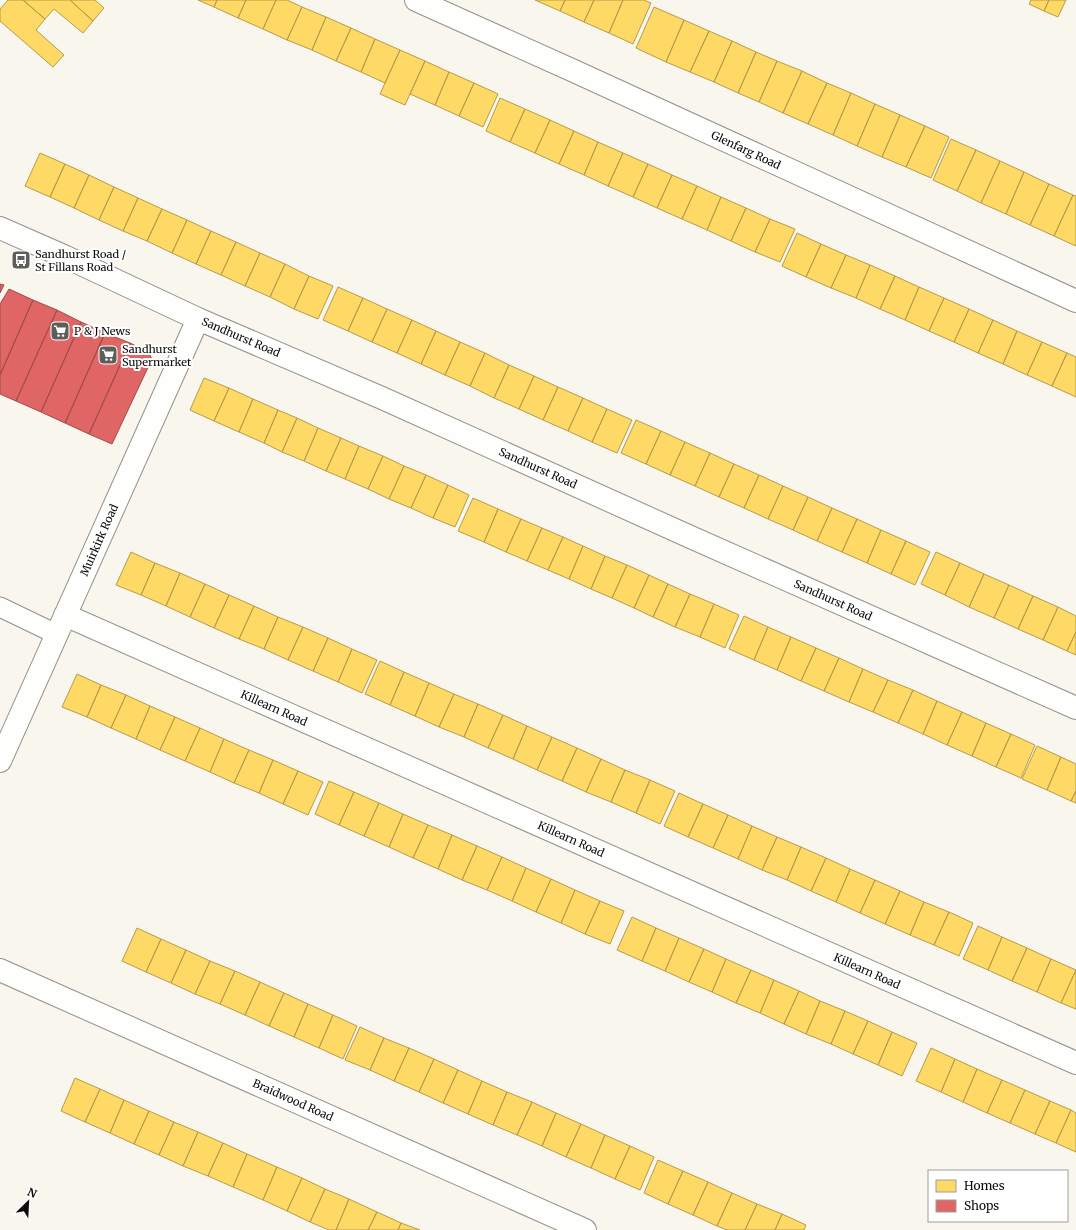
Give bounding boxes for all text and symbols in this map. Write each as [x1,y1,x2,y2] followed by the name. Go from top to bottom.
[709,128,783,172] street label: Glenfarg Road
[35,247,126,274] place label: Sandhurst Road / St Fillans Road
[10,249,32,271] bus stop icon: Sandhurst Road / St Fillans Road
[200,314,283,360] street label: Sandhurst Road
[49,320,71,342] supermarket icon: P & J News
[74,324,130,338] place label: P & J News
[122,342,192,369] place label: Sandhurst Supermarket
[97,344,119,366] supermarket icon: Sandhurst Supermarket
[497,444,580,492] street label: Sandhurst Road
[77,502,121,578] street label: Muirkirk Road
[792,576,875,624] street label: Sandhurst Road
[239,687,310,729] street label: Killearn Road
[536,818,607,860] street label: Killearn Road
[832,950,903,992] street label: Killearn Road
[250,1076,336,1124] street label: Braidwood Road
[928,1170,1068,1222] legend
[964,1178,1005,1193] text: Homes
[8,1182,48,1222] north arrow
[25,1185,39,1201] text: N
[964,1198,999,1213] text: Shops

